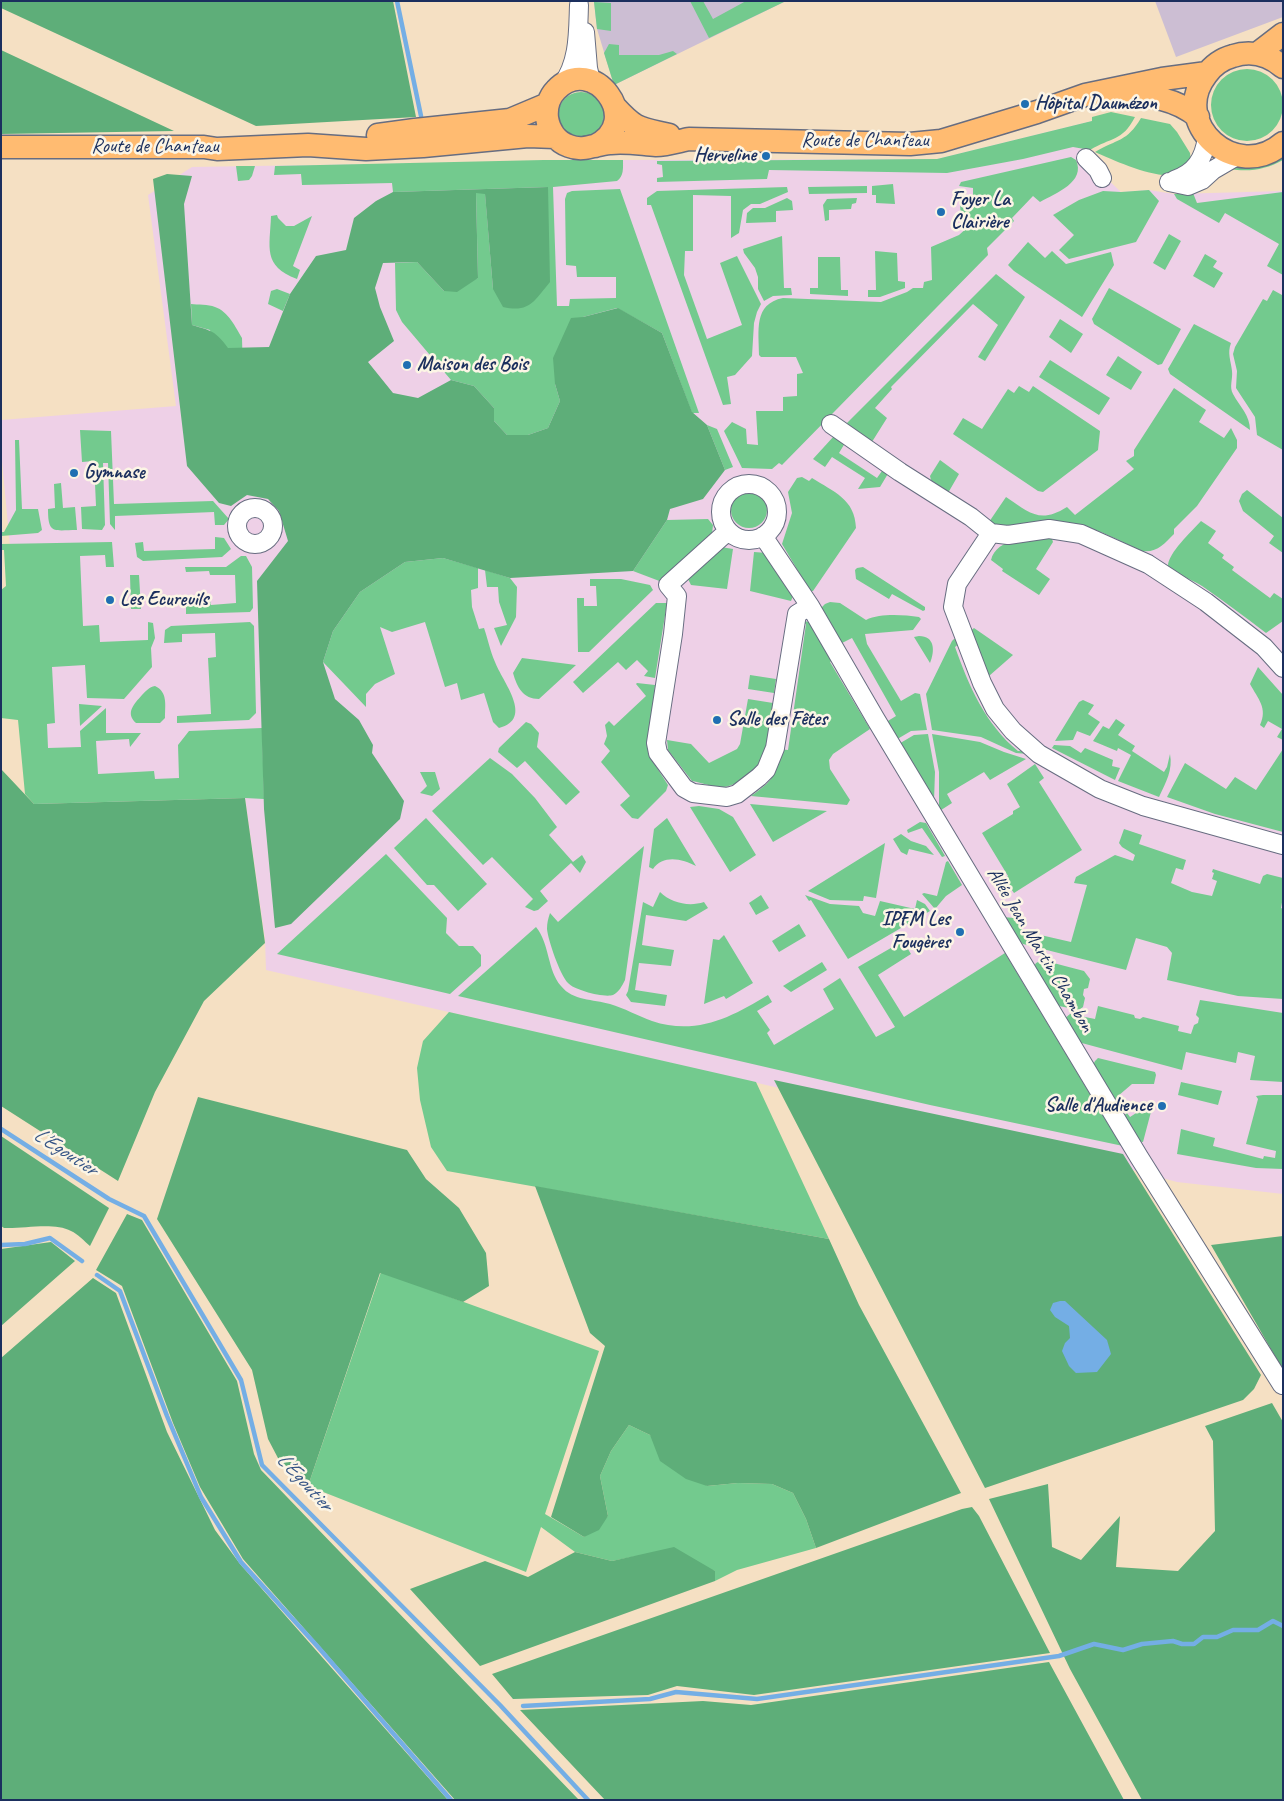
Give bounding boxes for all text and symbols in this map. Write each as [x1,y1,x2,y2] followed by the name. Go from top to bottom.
[1035,92,1157,116] place label: Hôpital Daumézon
[1019,98,1031,110] marker: Hôpital Daumézon
[801,129,929,153] street label: Route de Chanteau
[91,135,219,159] street label: Route de Chanteau
[694,144,756,168] place label: Herveline
[760,150,772,162] marker: Herveline
[951,188,1010,235] place label: Foyer La Clairière
[935,206,947,218] marker: Foyer La Clairière
[417,353,528,377] place label: Maison des Bois
[401,359,413,371] marker: Maison des Bois
[84,461,145,485] place label: Gymnase
[68,467,80,479] marker: Gymnase
[120,588,208,612] place label: Les Ecureuils
[104,594,116,606] marker: Les Ecureuils
[727,708,827,732] place label: Salle des Fêtes
[711,714,723,726] marker: Salle des Fêtes
[981,863,1099,1037] street label: Allée Jean Martin Chambon
[882,908,950,955] place label: IPFM Les Fougères
[954,926,966,938] marker: IPFM Les Fougères
[1045,1094,1152,1118] place label: Salle d'Audience
[1156,1100,1168,1112] marker: Salle d'Audience
[29,1122,101,1182] water label: L'Egoutier
[271,1448,337,1516] water label: L'Egoutier

